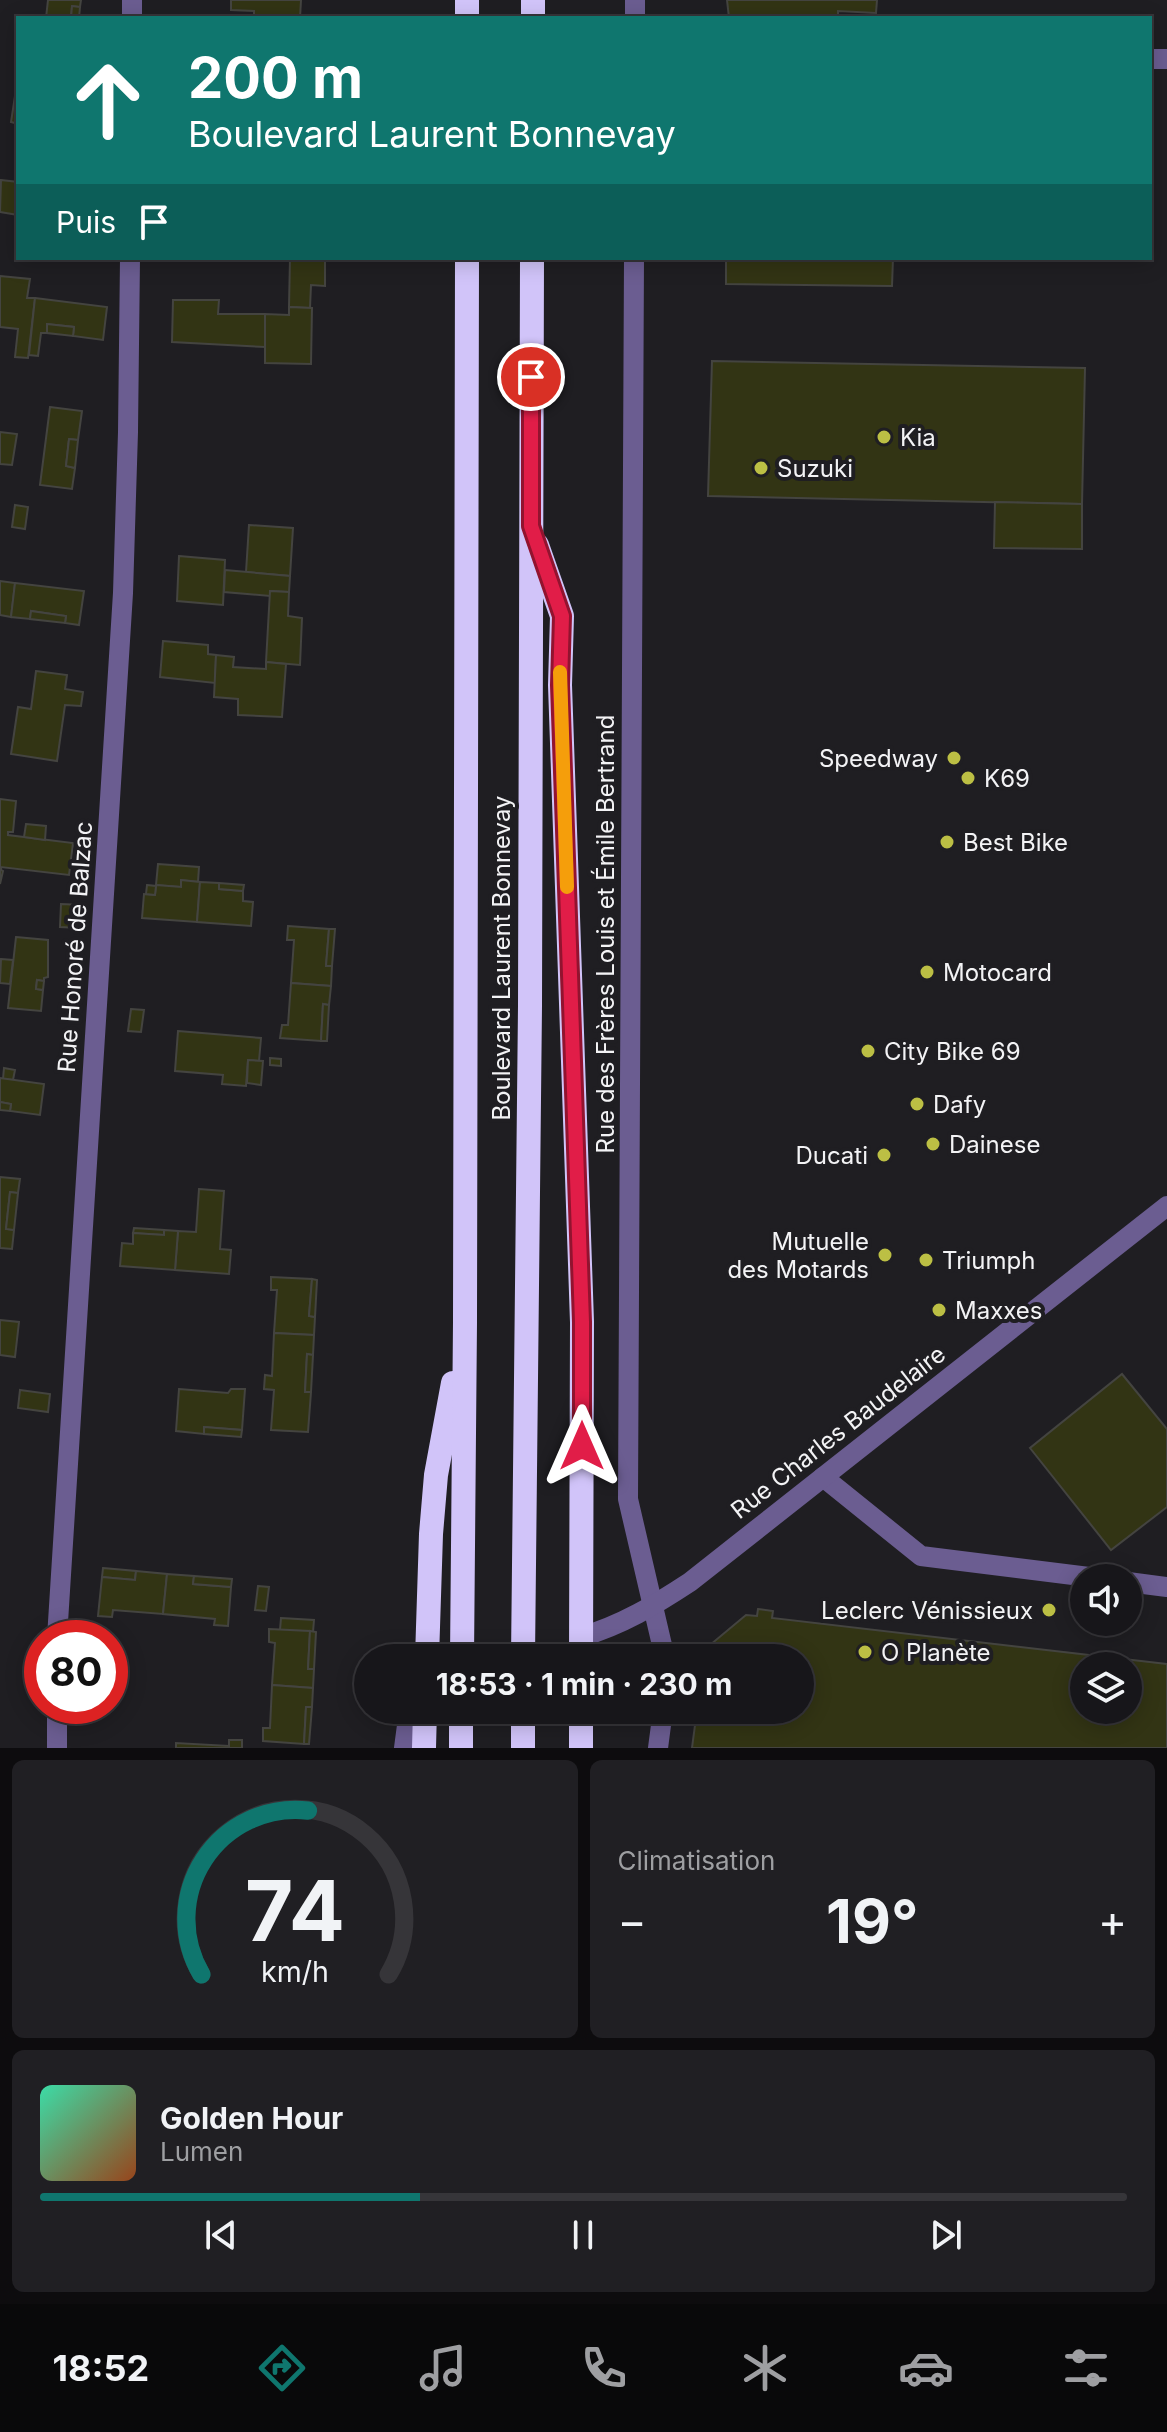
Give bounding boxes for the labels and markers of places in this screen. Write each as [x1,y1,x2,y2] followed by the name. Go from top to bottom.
[497,343,565,411] pin
[900,423,936,452] place label: Kia
[875,428,893,446] marker: Kia
[777,454,853,483] place label: Suzuki
[752,459,770,477] marker: Suzuki
[819,744,938,773] place label: Speedway
[945,749,963,767] marker: Speedway
[984,764,1030,793] place label: K69
[959,769,977,787] marker: K69
[963,828,1068,857] place label: Best Bike
[938,833,956,851] marker: Best Bike
[943,958,1052,987] place label: Motocard
[918,963,936,981] marker: Motocard
[884,1037,1021,1066] place label: City Bike 69
[859,1042,877,1060] marker: City Bike 69
[933,1090,986,1119] place label: Dafy
[908,1095,926,1113] marker: Dafy
[949,1130,1040,1159] place label: Dainese
[924,1135,942,1153] marker: Dainese
[795,1141,868,1170] place label: Ducati
[875,1146,893,1164] marker: Ducati
[727,1227,869,1284] place label: Mutuelle des Motards
[876,1246,894,1264] marker: Mutuelle des Motards
[942,1246,1035,1275] place label: Triumph
[917,1251,935,1269] marker: Triumph
[955,1296,1042,1325] place label: Maxxes
[930,1301,948,1319] marker: Maxxes
[821,1596,1033,1625] place label: Leclerc Vénissieux
[1040,1601,1058,1619] marker: Leclerc Vénissieux
[881,1638,991,1667] place label: O Planète
[856,1643,874,1661] marker: O Planète

